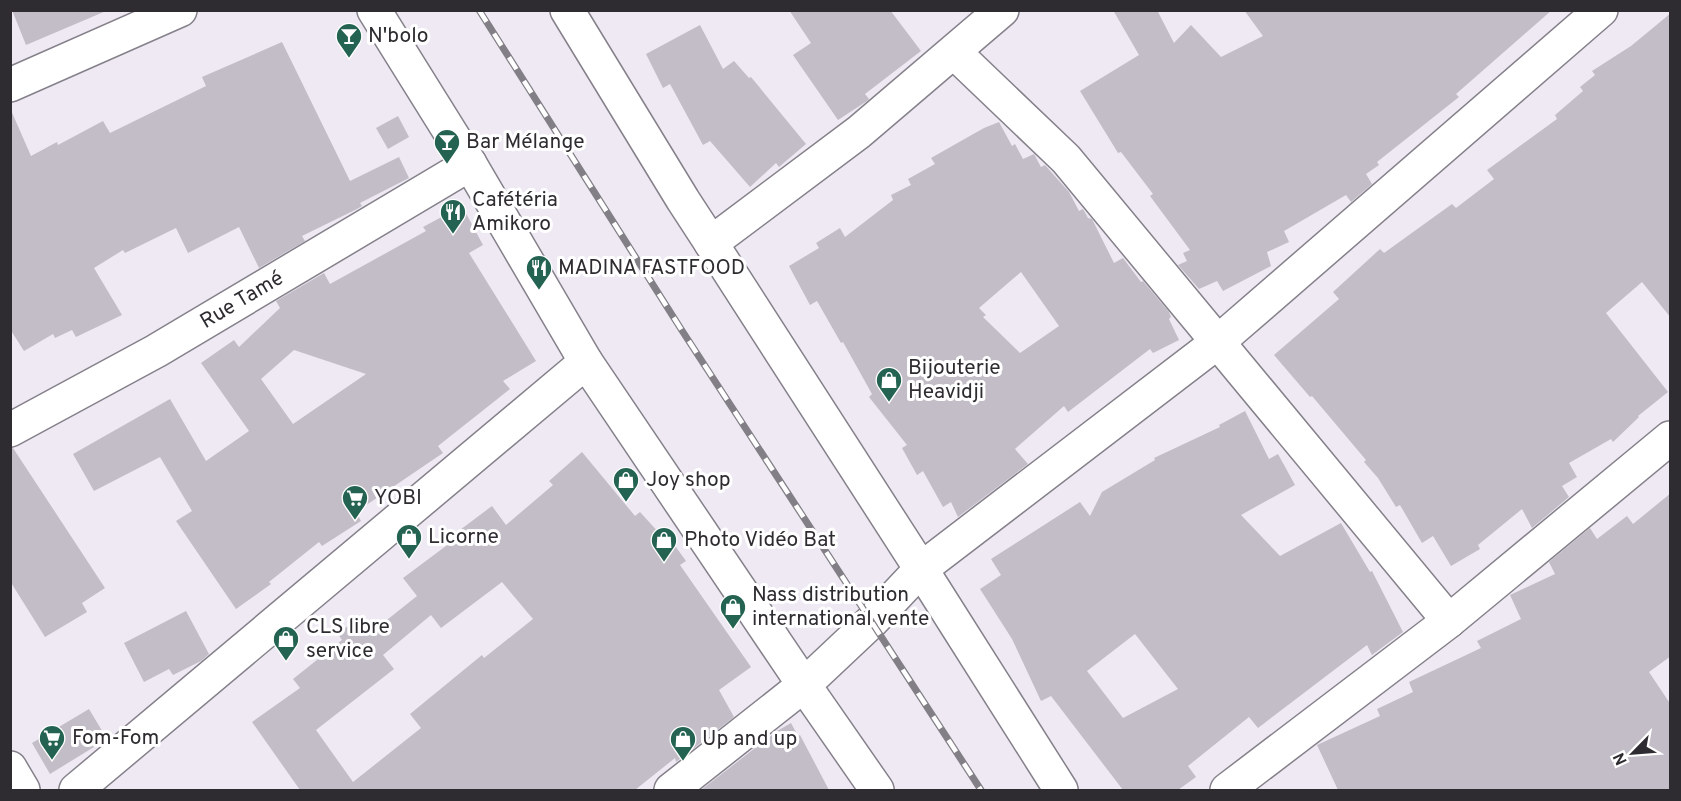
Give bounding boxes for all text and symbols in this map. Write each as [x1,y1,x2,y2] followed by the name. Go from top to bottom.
[334,21,364,59] bar icon: N'bolo
[368,23,428,50] place label: N'bolo
[432,127,462,165] bar icon: Bar Mélange
[466,129,585,156] place label: Bar Mélange
[472,187,558,238] place label: Cafétéria Amikoro
[438,197,468,235] restaurant icon: Cafétéria Amikoro
[524,253,554,291] restaurant icon: MADINA FASTFOOD
[558,255,745,282] place label: MADINA FASTFOOD
[195,265,289,335] street label: Rue Tamé
[908,355,1001,406] place label: Bijouterie Heavidji
[874,365,904,403] shop icon: Bijouterie Heavidji
[611,465,641,503] shop icon: Joy shop
[646,467,731,494] place label: Joy shop
[340,483,370,521] supermarket icon: YOBI
[374,485,422,512] place label: YOBI
[394,522,424,560] shop icon: Licorne
[428,524,499,551] place label: Licorne
[649,525,679,563] shop icon: Photo Vidéo Bat
[684,527,836,554] place label: Photo Vidéo Bat
[752,582,929,633] place label: Nass distribution international vente
[718,592,748,630] shop icon: Nass distribution international vente
[306,614,390,665] place label: CLS libre service
[271,624,301,662] shop icon: CLS libre service
[37,723,67,761] supermarket icon: Fom-Fom
[1603,723,1663,783] north arrow
[668,724,698,762] shop icon: Up and up
[72,725,159,752] place label: Fom-Fom
[702,726,797,753] place label: Up and up
[1610,749,1633,768] text: N

